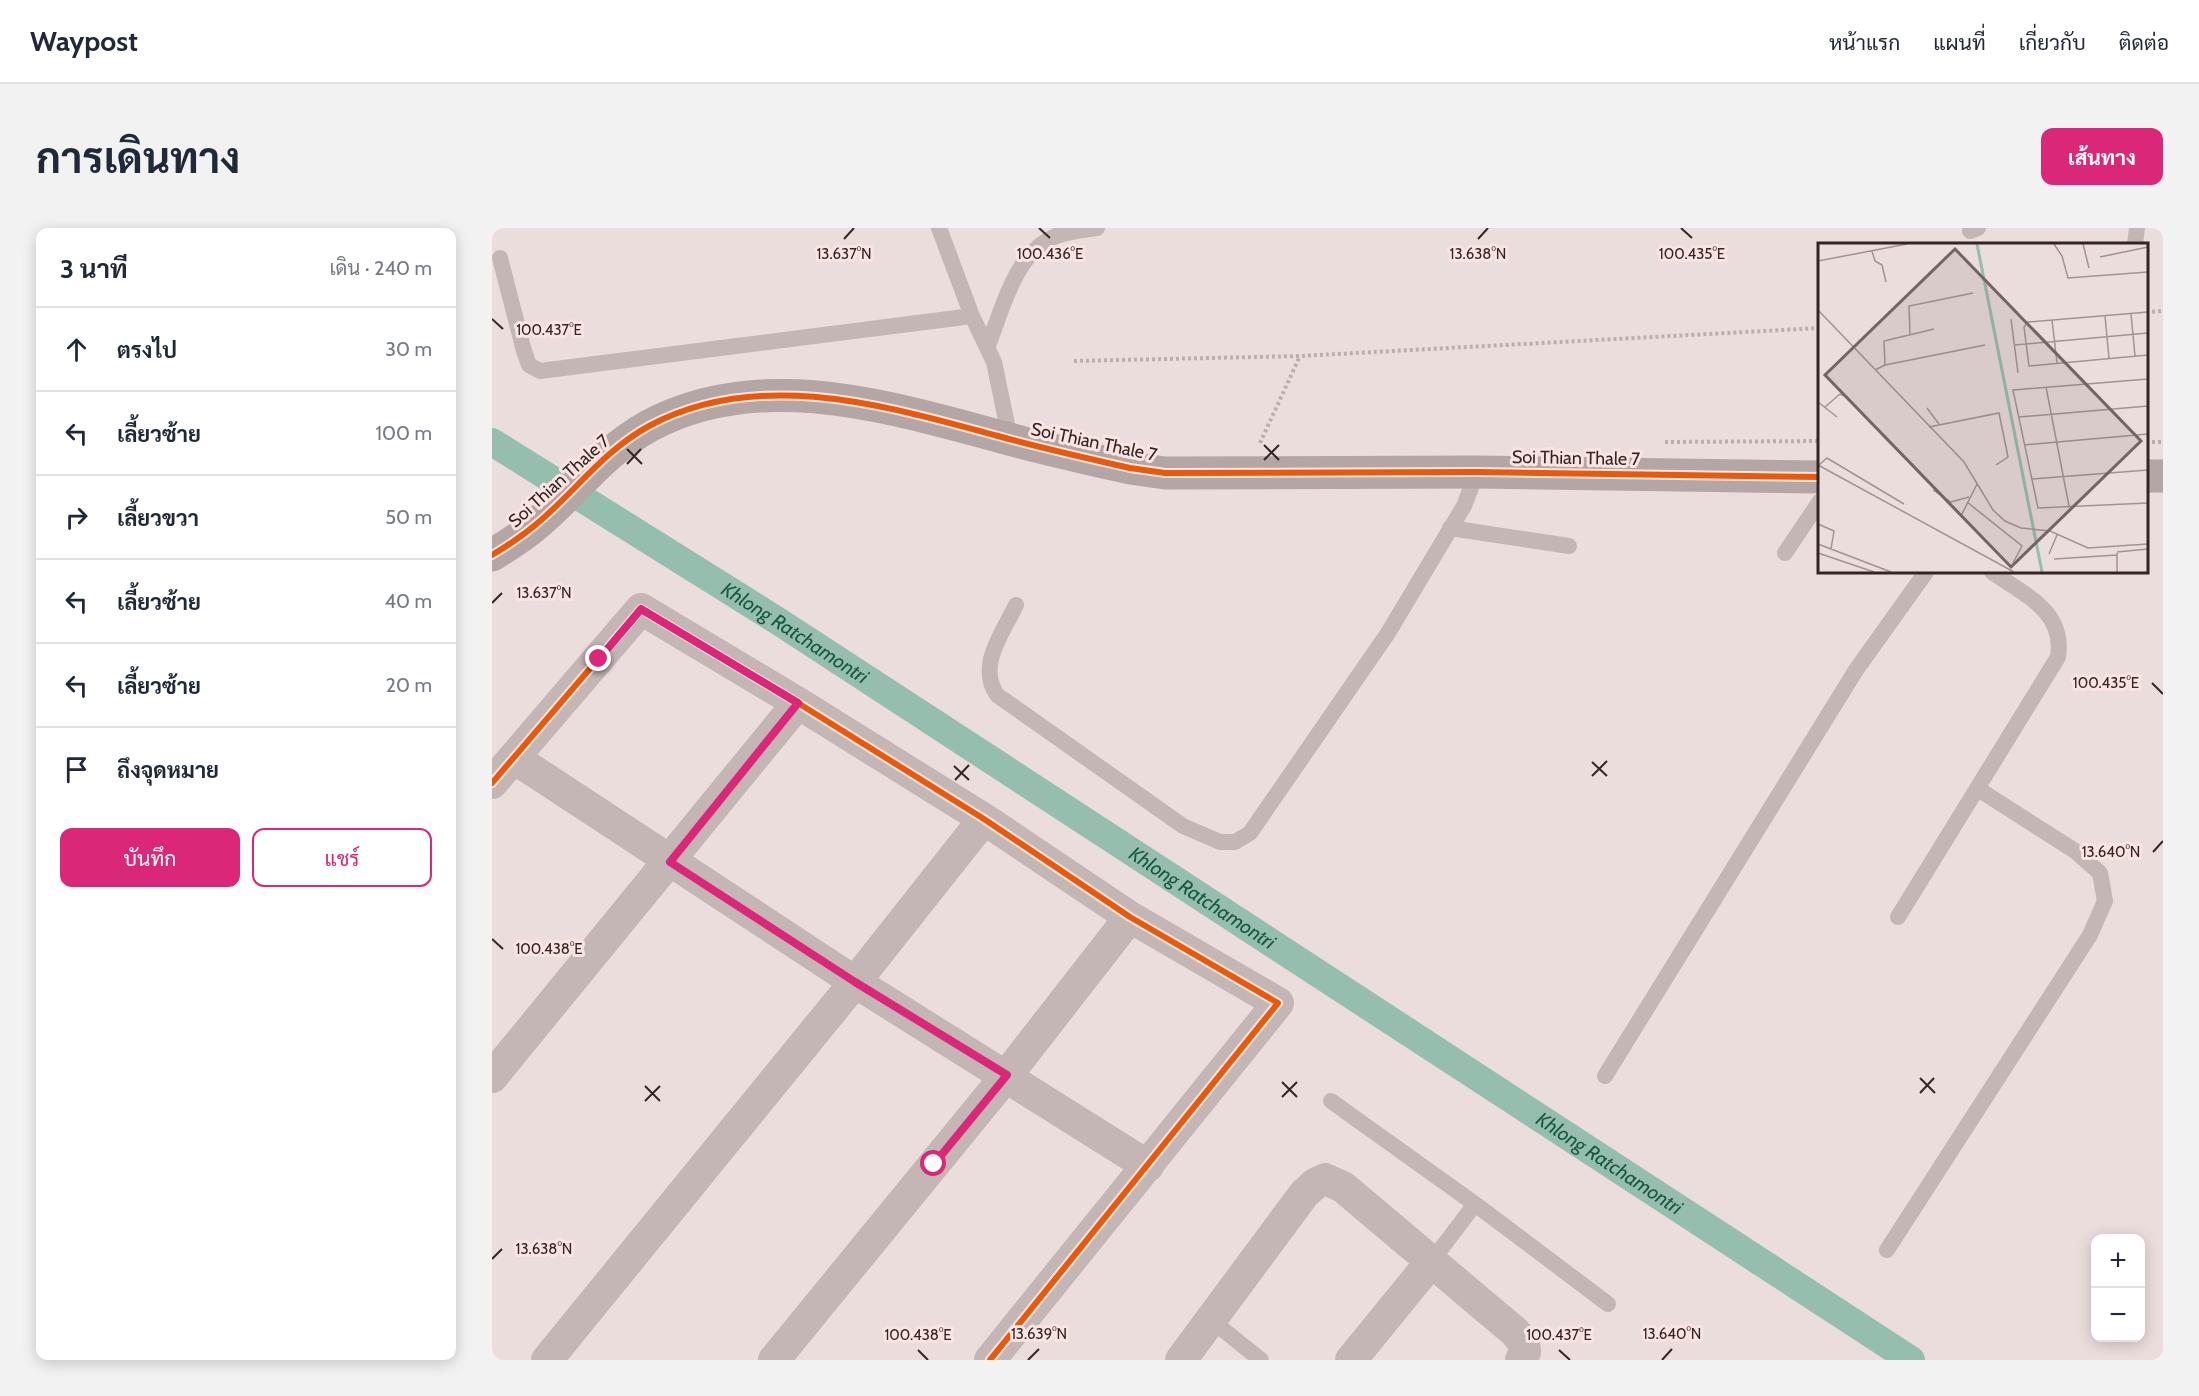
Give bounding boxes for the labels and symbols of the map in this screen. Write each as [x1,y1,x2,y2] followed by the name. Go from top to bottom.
[1818,243,2148,573] inset map
[816,245,872,263] text: 13.637°N
[1017,245,1083,263] text: 100.436°E
[1450,245,1506,263] text: 13.638°N
[1659,245,1725,263] text: 100.435°E
[516,321,582,339] text: 100.437°E
[1029,418,1159,466] street label: Soi Thian Thale 7
[504,430,614,532] street label: Soi Thian Thale 7
[1512,446,1640,470] street label: Soi Thian Thale 7
[717,577,873,689] water label: Khlong Ratchamontri
[516,584,572,602] text: 13.637°N
[585,645,611,671] route end
[2073,674,2139,692] text: 100.435°E
[1125,841,1281,955] water label: Khlong Ratchamontri
[2082,843,2140,861] text: 13.640°N
[515,940,583,958] text: 100.438°E
[1532,1107,1688,1220] water label: Khlong Ratchamontri
[920,1150,946,1176] route start
[516,1240,572,1258] text: 13.638°N
[1011,1325,1067,1343] text: 13.639°N
[1643,1325,1701,1343] text: 13.640°N
[884,1326,952,1344] text: 100.438°E
[1526,1326,1592,1344] text: 100.437°E

